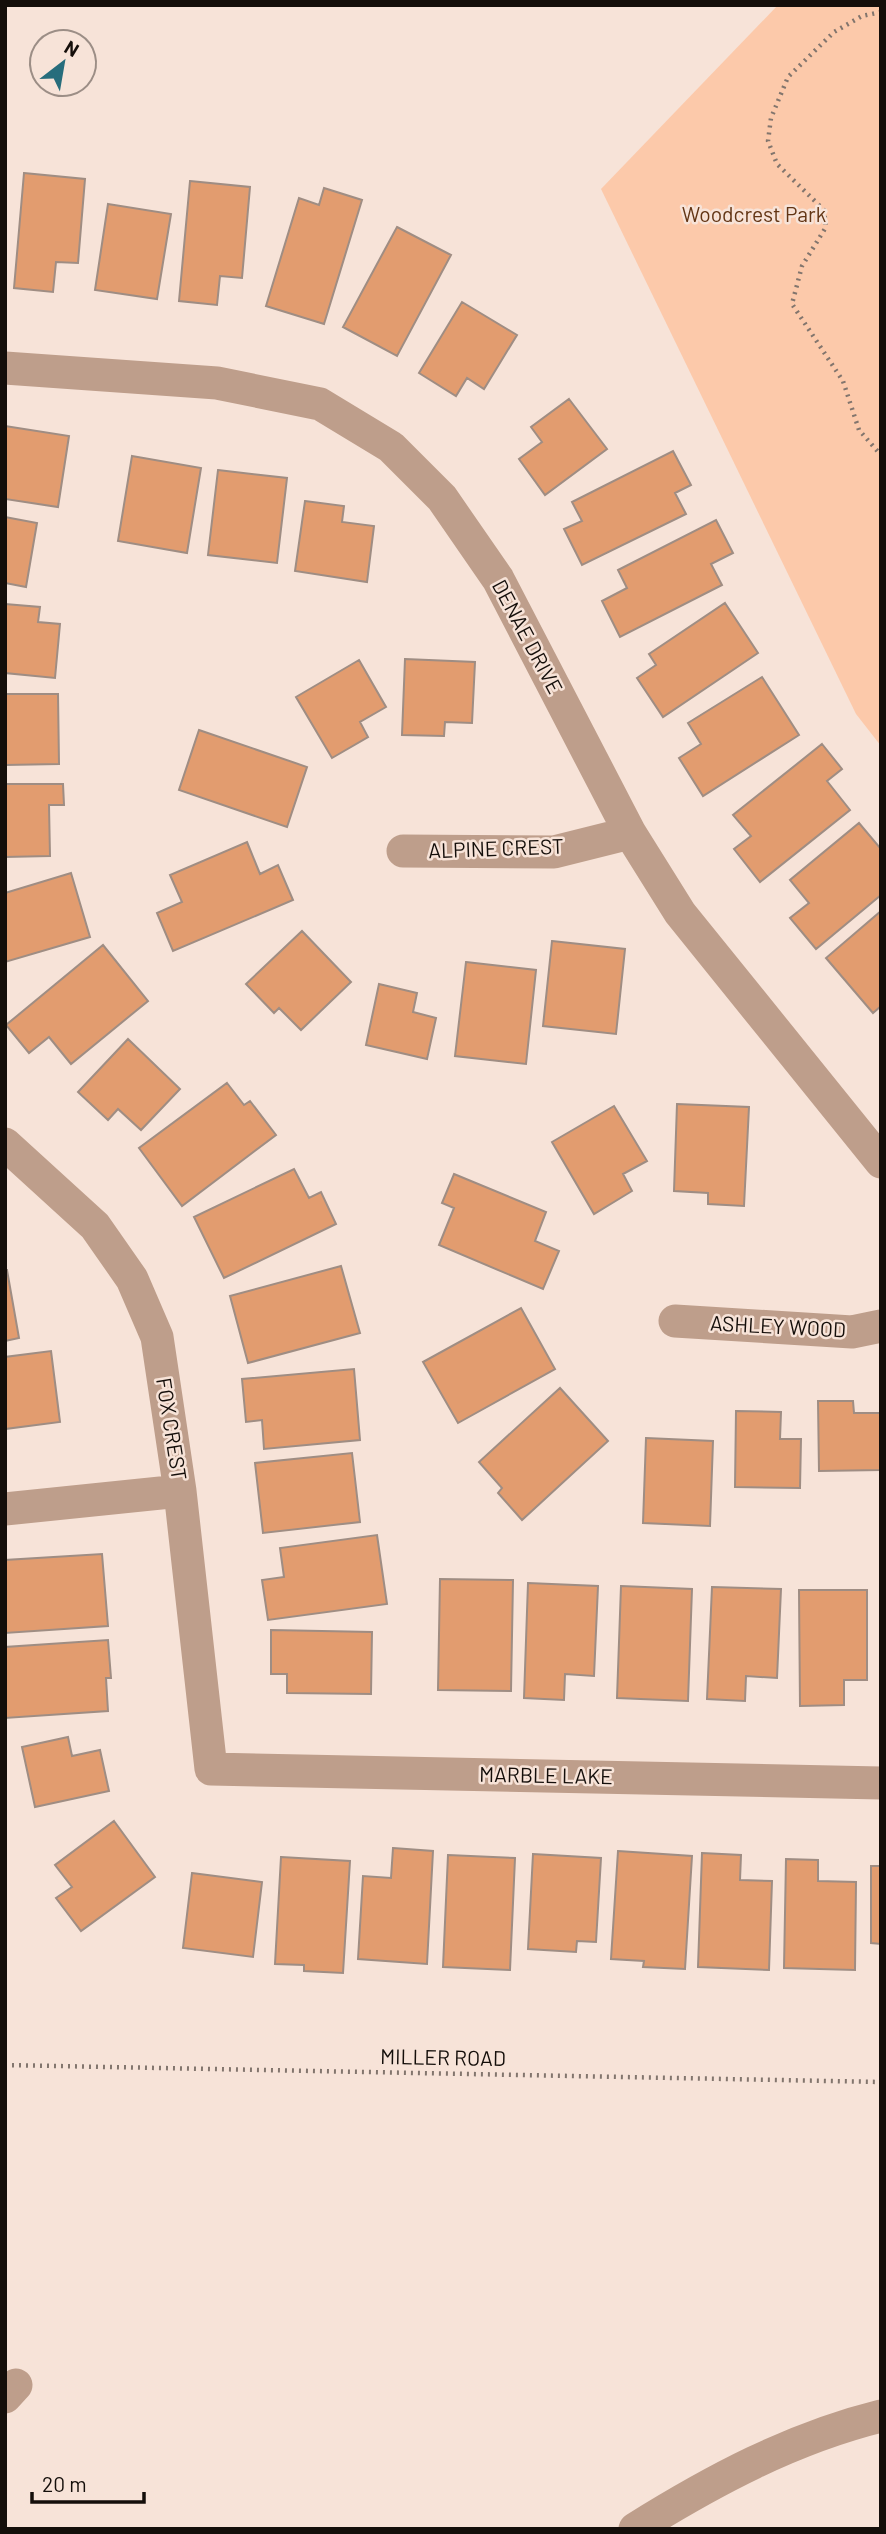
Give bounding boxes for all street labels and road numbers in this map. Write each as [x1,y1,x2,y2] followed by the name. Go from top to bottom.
[488,575,569,698] street label: DENAE DRIVE
[428,833,564,862] street label: ALPINE CREST
[710,1309,847,1342] street label: ASHLEY WOOD
[152,1376,193,1482] street label: FOX CREST
[479,1761,613,1788] street label: MARBLE LAKE
[380,2043,506,2070] street label: MILLER ROAD

